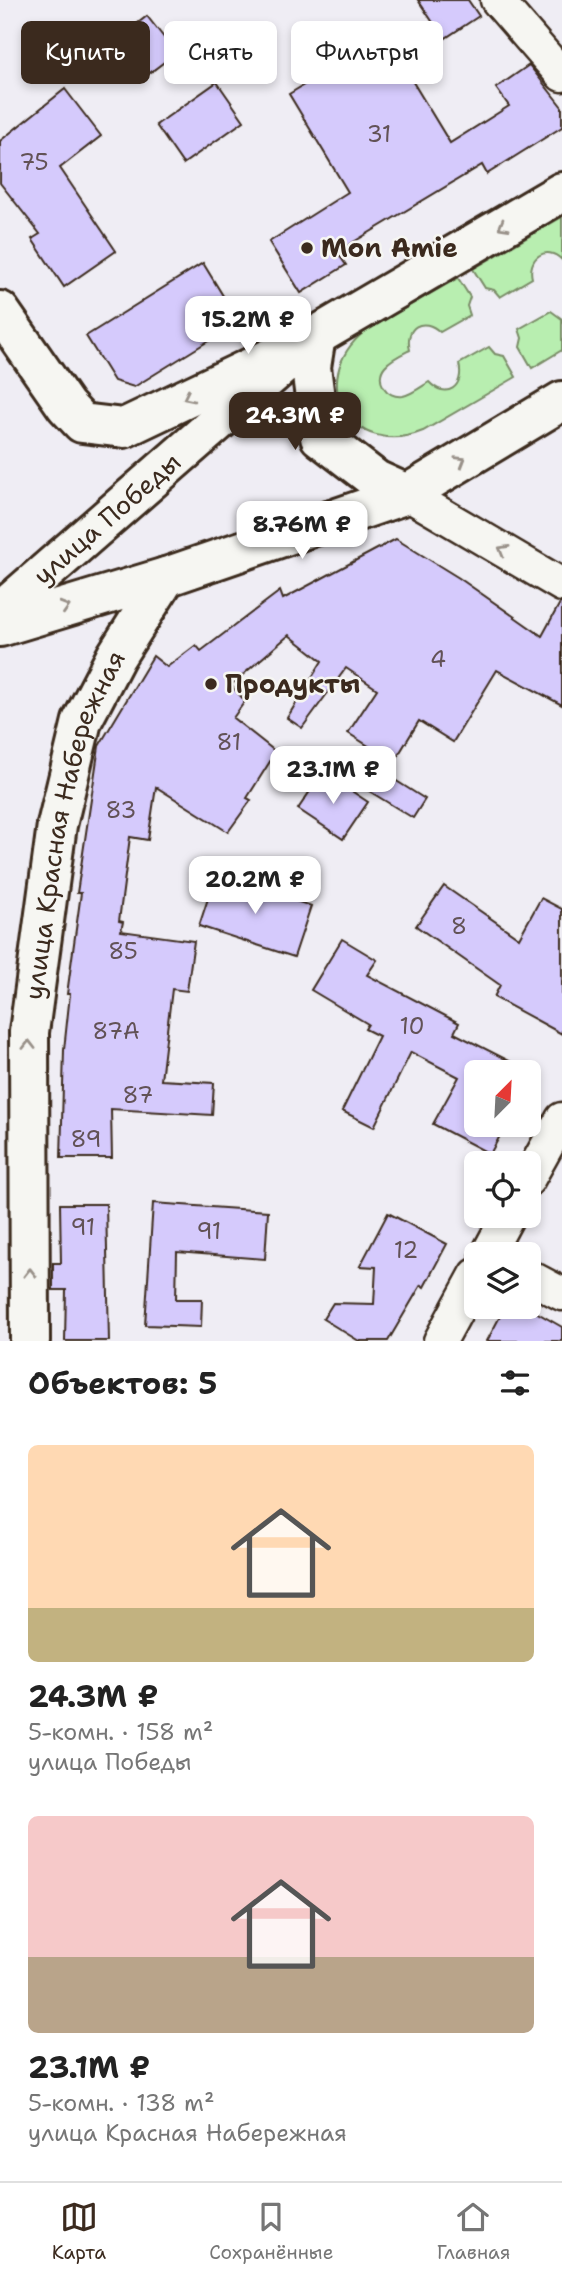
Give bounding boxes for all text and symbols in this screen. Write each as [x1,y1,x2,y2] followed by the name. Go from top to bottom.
[21,21,150,84] chip: Купить
[164,21,277,84] chip: Снять
[291,21,443,84] chip: Фильтры
[367,119,391,149] house number: 31
[19,147,49,177] house number: 75
[498,218,511,231] one-way arrow
[321,230,458,265] place label: Mon Amie
[299,240,315,256] marker: Mon Amie
[183,296,313,356] pin: 15.2M ₽
[201,304,295,334] text: 15.2M ₽
[183,389,195,403] one-way arrow
[230,392,360,452] pin: 24.3M ₽
[245,400,345,430] text: 24.3M ₽
[25,444,188,592] street label: улица Победы
[454,456,467,469] one-way arrow
[237,502,367,561] pin: 8.76M ₽
[253,509,351,539] text: 8.76M ₽
[498,546,511,559] one-way arrow
[59,601,71,616] one-way arrow
[16,644,133,1002] street label: улица Красная Набережная
[430,644,446,674] house number: 4
[225,666,360,701] place label: Продукты
[203,676,219,692] marker: Продукты
[217,727,241,757] house number: 81
[268,746,398,806] pin: 23.1M ₽
[286,754,380,784] text: 23.1M ₽
[106,795,136,825] house number: 83
[190,856,320,916] pin: 20.2M ₽
[205,864,305,894] text: 20.2M ₽
[451,911,467,941] house number: 8
[108,936,138,966] house number: 85
[399,1011,425,1041] house number: 10
[92,1016,140,1046] house number: 87А
[21,1040,37,1050] one-way arrow
[464,1060,541,1138] north arrow
[464,1060,541,1319] map controls
[123,1080,153,1110] house number: 87
[70,1124,102,1154] house number: 89
[464,1151,541,1228] button: locate
[71,1212,95,1242] house number: 91
[197,1216,221,1246] house number: 91
[394,1235,418,1265] house number: 12
[464,1242,541,1319] button: layers
[22,1267,38,1278] one-way arrow
[28,1363,217,1404] text: Объектов: 5
[496,1364,534,1402] icon: filters
[218,1490,344,1616] icon: home
[28,1676,158,1717] text: 24.3M ₽
[28,1717,213,1747] text: 5-комн. · 158 m²
[28,1747,192,1777] text: улица Победы
[218,1861,344,1987] icon: home
[28,2047,150,2088] text: 23.1M ₽
[28,2088,215,2118] text: 5-комн. · 138 m²
[28,2118,347,2148] text: улица Красная Набережная
[52,2198,106,2265] tab: Карта
[209,2198,333,2265] tab: Сохранённые
[437,2198,510,2265] tab: Главная

